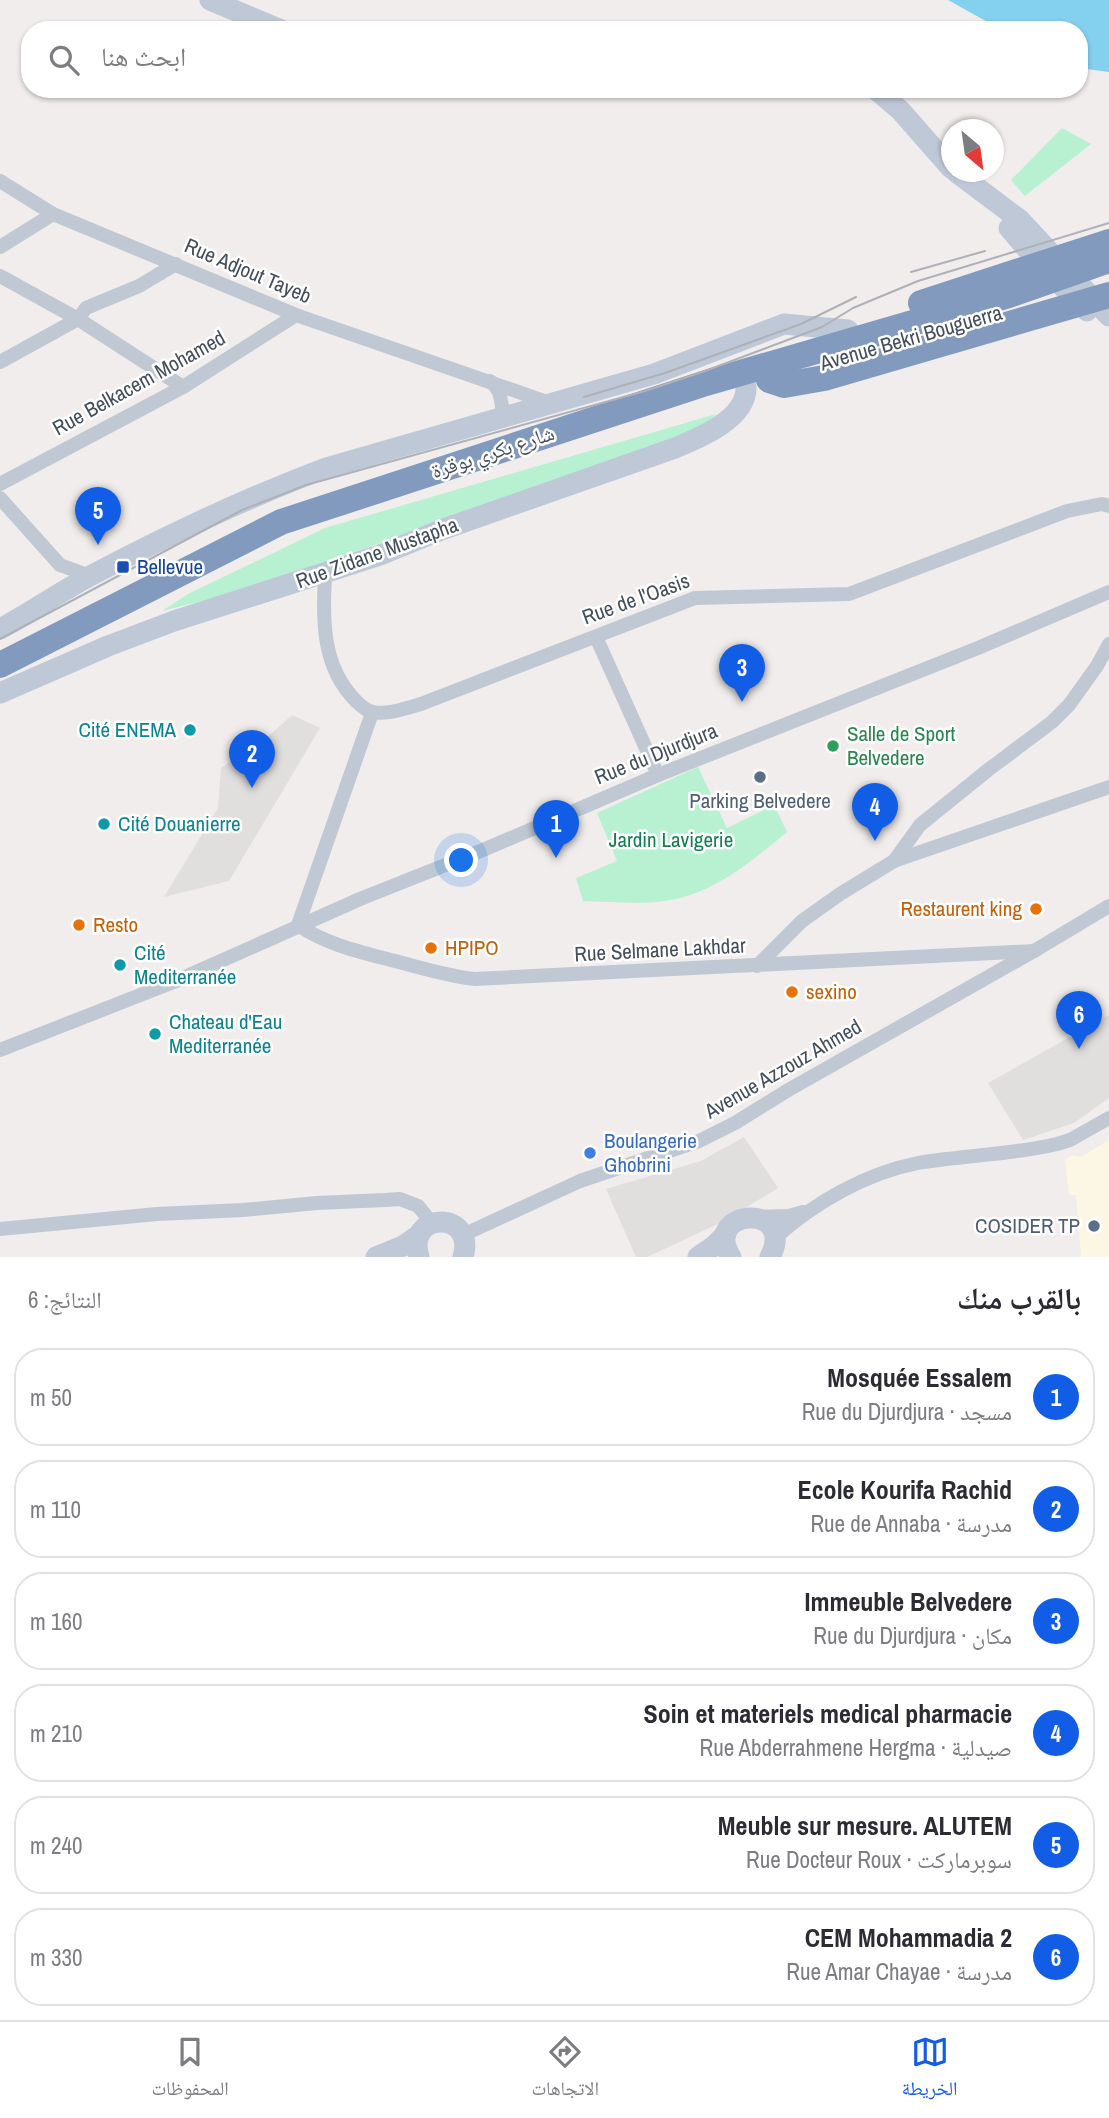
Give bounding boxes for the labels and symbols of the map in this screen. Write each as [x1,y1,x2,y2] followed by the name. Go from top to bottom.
[941,119,1004,182] north arrow
[180,231,316,310] street label: Rue Adjout Tayeb
[815,298,1006,378] street label: Avenue Bekri Bouguerra
[47,323,230,442] street label: Rue Belkacem Mohamed
[428,418,559,487] street label: شارع بكري بوقرة
[75,487,121,545] pin: 5
[292,510,462,595] street label: Rue Zidane Mustapha
[137,552,203,581] place label: Bellevue
[115,559,131,575] marker: Bellevue
[578,566,694,631] street label: Rue de l'Oasis
[719,644,765,702] pin: 3
[78,715,177,744] place label: Cité ENEMA
[590,716,722,791] street label: Rue du Djurdjura
[847,719,955,772] place label: Salle de Sport Belvedere
[182,722,198,738] marker: Cité ENEMA
[229,730,275,788] pin: 2
[825,738,841,754] marker: Salle de Sport Belvedere
[752,769,768,785] marker: Parking Belvedere
[852,783,898,841] pin: 4
[689,786,831,815] place label: Parking Belvedere
[533,800,579,858] pin: 1
[118,809,241,838] place label: Cité Douanierre
[96,816,112,832] marker: Cité Douanierre
[609,825,733,854] park label: Jardin Lavigerie
[444,843,478,877] your location
[900,894,1022,923] place label: Restaurent king
[1028,901,1044,917] marker: Restaurent king
[93,910,138,939] place label: Resto
[71,917,87,933] marker: Resto
[574,931,747,968] street label: Rue Selmane Lakhdar
[445,933,499,962] place label: HPIPO
[134,938,236,991] place label: Cité Mediterranée
[423,940,439,956] marker: HPIPO
[112,957,128,973] marker: Cité Mediterranée
[806,977,857,1006] place label: sexino
[784,984,800,1000] marker: sexino
[1056,991,1102,1049] pin: 6
[169,1007,282,1060] place label: Chateau d'Eau Mediterranée
[698,1012,867,1126] street label: Avenue Azzouz Ahmed
[147,1026,163,1042] marker: Chateau d'Eau Mediterranée
[604,1126,697,1179] place label: Boulangerie Ghobrini
[582,1145,598,1161] marker: Boulangerie Ghobrini
[975,1211,1080,1240] place label: COSIDER TP
[1086,1218,1102,1234] marker: COSIDER TP

